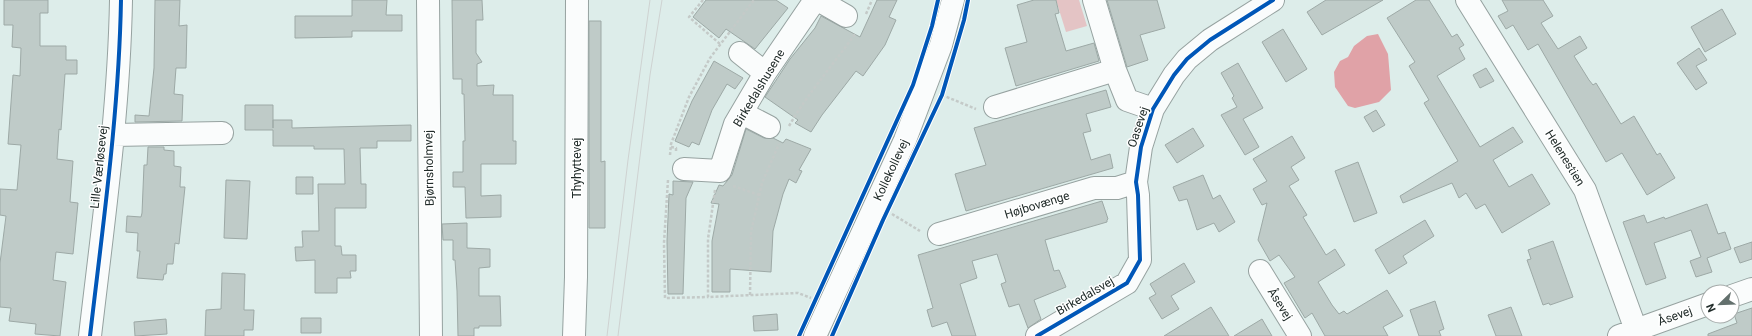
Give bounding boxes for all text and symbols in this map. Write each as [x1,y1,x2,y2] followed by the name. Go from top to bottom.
[730,47,788,129] street label: Birkedalshusene
[1125,105,1151,149] street label: Oasevej
[88,125,110,209] street label: Lille Værløsevej
[1542,127,1588,189] street label: Helenestien
[421,130,437,206] street label: Bjørnsholmvej
[570,137,584,198] street label: Thyhyttevej
[871,137,911,203] street label: Kollekollevej
[1003,188,1071,222] street label: Højbovænge
[1054,274,1116,318] street label: Birkedalsvej
[1265,284,1297,323] street label: Åsevej
[1700,284,1740,324] north arrow
[1655,301,1694,329] street label: Åsevej
[1704,301,1719,314] text: N

